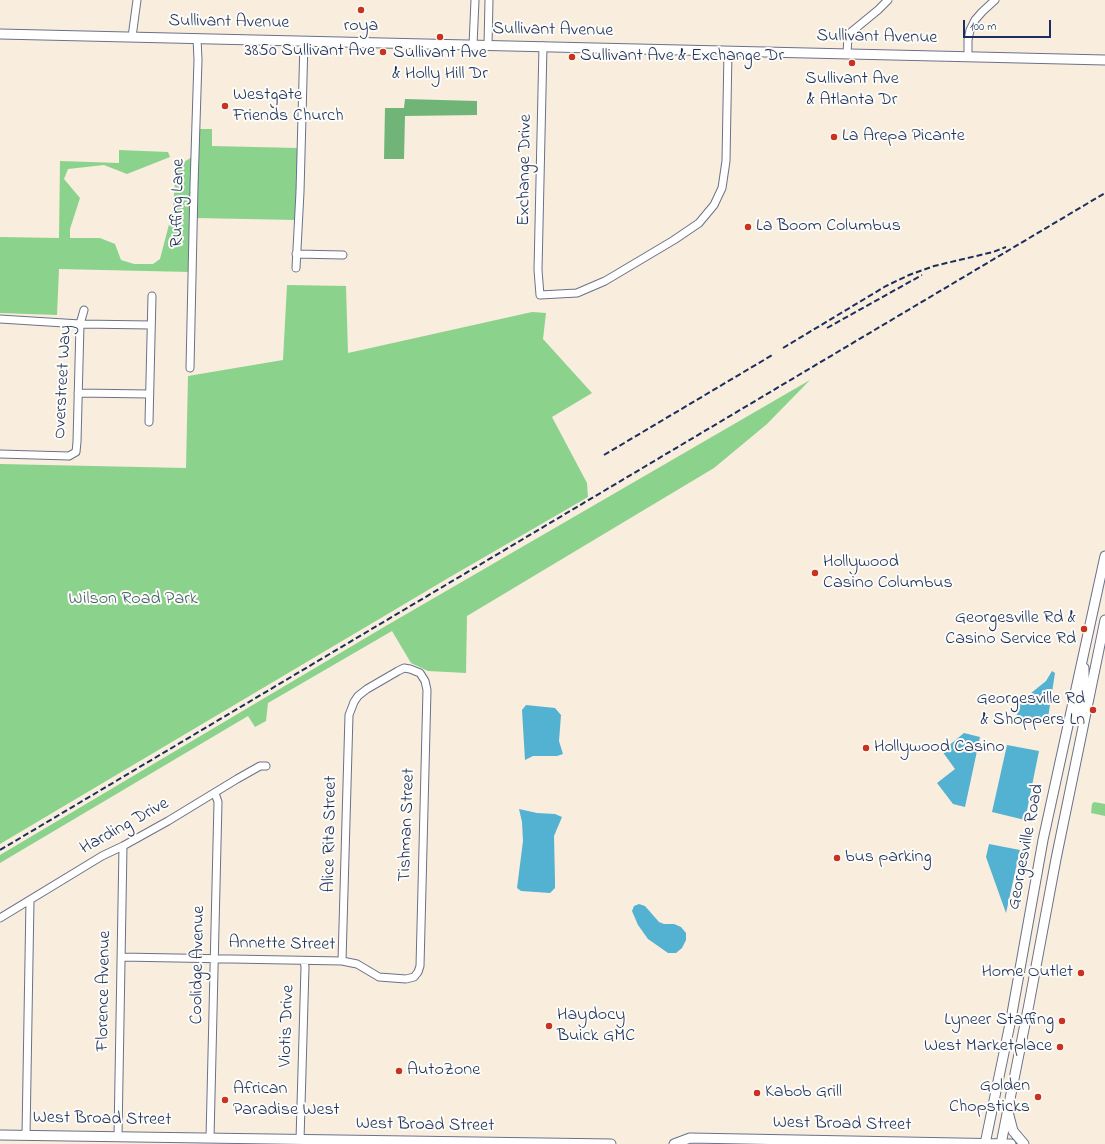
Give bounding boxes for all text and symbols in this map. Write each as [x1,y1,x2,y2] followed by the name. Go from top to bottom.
[356,5,366,15] marker: roya
[168,11,290,35] street label: Sullivant Avenue
[965,12,1053,38] scale bar
[344,16,378,38] place label: roya
[970,18,997,36] text: 100 m
[492,19,614,43] street label: Sullivant Avenue
[816,26,938,50] street label: Sullivant Avenue
[435,32,445,42] marker: Sullivant Ave & Holly Hill Dr
[244,41,375,63] place label: 3850 Sullivant Ave
[392,43,488,86] place label: Sullivant Ave & Holly Hill Dr
[580,46,784,68] place label: Sullivant Ave & Exchange Dr
[378,47,388,57] marker: 3850 Sullivant Ave
[567,52,577,62] marker: Sullivant Ave & Exchange Dr
[847,58,857,68] marker: Sullivant Ave & Atlanta Dr
[805,69,899,112] place label: Sullivant Ave & Atlanta Dr
[233,85,344,128] place label: Westgate Friends Church
[220,101,230,111] marker: Westgate Friends Church
[514,114,538,226] street label: Exchange Drive
[842,126,965,148] place label: La Arepa Picante
[829,132,839,142] marker: La Arepa Picante
[167,158,191,248] street label: Ruffing Lane
[756,216,901,238] place label: La Boom Columbus
[743,222,753,232] marker: La Boom Columbus
[50,324,78,440] street label: Overstreet Way
[823,552,953,594] place label: Hollywood Casino Columbus
[810,568,820,578] marker: Hollywood Casino Columbus
[68,589,198,611] park label: Wilson Road Park
[945,608,1076,650] place label: Georgesville Rd & Casino Service Rd
[1079,624,1089,634] marker: Georgesville Rd & Casino Service Rd
[977,689,1085,732] place label: Georgesville Rd & Shoppers Ln
[1088,705,1098,715] marker: Georgesville Rd & Shoppers Ln
[874,737,1005,759] place label: Hollywood Casino
[861,743,871,753] marker: Hollywood Casino
[395,768,421,882] street label: Tishman Street
[319,775,343,893] street label: Alice Rita Street
[1004,782,1050,912] street label: Georgesville Road
[77,794,173,860] street label: Harding Drive
[845,847,932,869] place label: bus parking
[832,853,842,863] marker: bus parking
[187,905,211,1025] street label: Coolidge Avenue
[93,930,117,1052] street label: Florence Avenue
[228,933,336,957] street label: Annette Street
[981,962,1073,984] place label: Home Outlet
[1076,968,1086,978] marker: Home Outlet
[276,984,300,1068] street label: Viotis Drive
[557,1005,635,1048] place label: Haydocy Buick GMC
[944,1010,1054,1032] place label: Lyneer Staffing
[1057,1016,1067,1026] marker: Lyneer Staffing
[544,1021,554,1031] marker: Haydocy Buick GMC
[924,1036,1052,1058] place label: West Marketplace
[1055,1042,1065,1052] marker: West Marketplace
[407,1060,480,1082] place label: AutoZone
[394,1066,404,1076] marker: AutoZone
[949,1076,1030,1118] place label: Golden Chopsticks
[233,1079,340,1122] place label: African Paradise West
[765,1082,842,1104] place label: Kabob Grill
[752,1088,762,1098] marker: Kabob Grill
[1033,1092,1043,1102] marker: Golden Chopsticks
[220,1095,230,1105] marker: African Paradise West
[33,1108,171,1132] street label: West Broad Street
[773,1113,911,1137] street label: West Broad Street
[356,1114,494,1138] street label: West Broad Street

